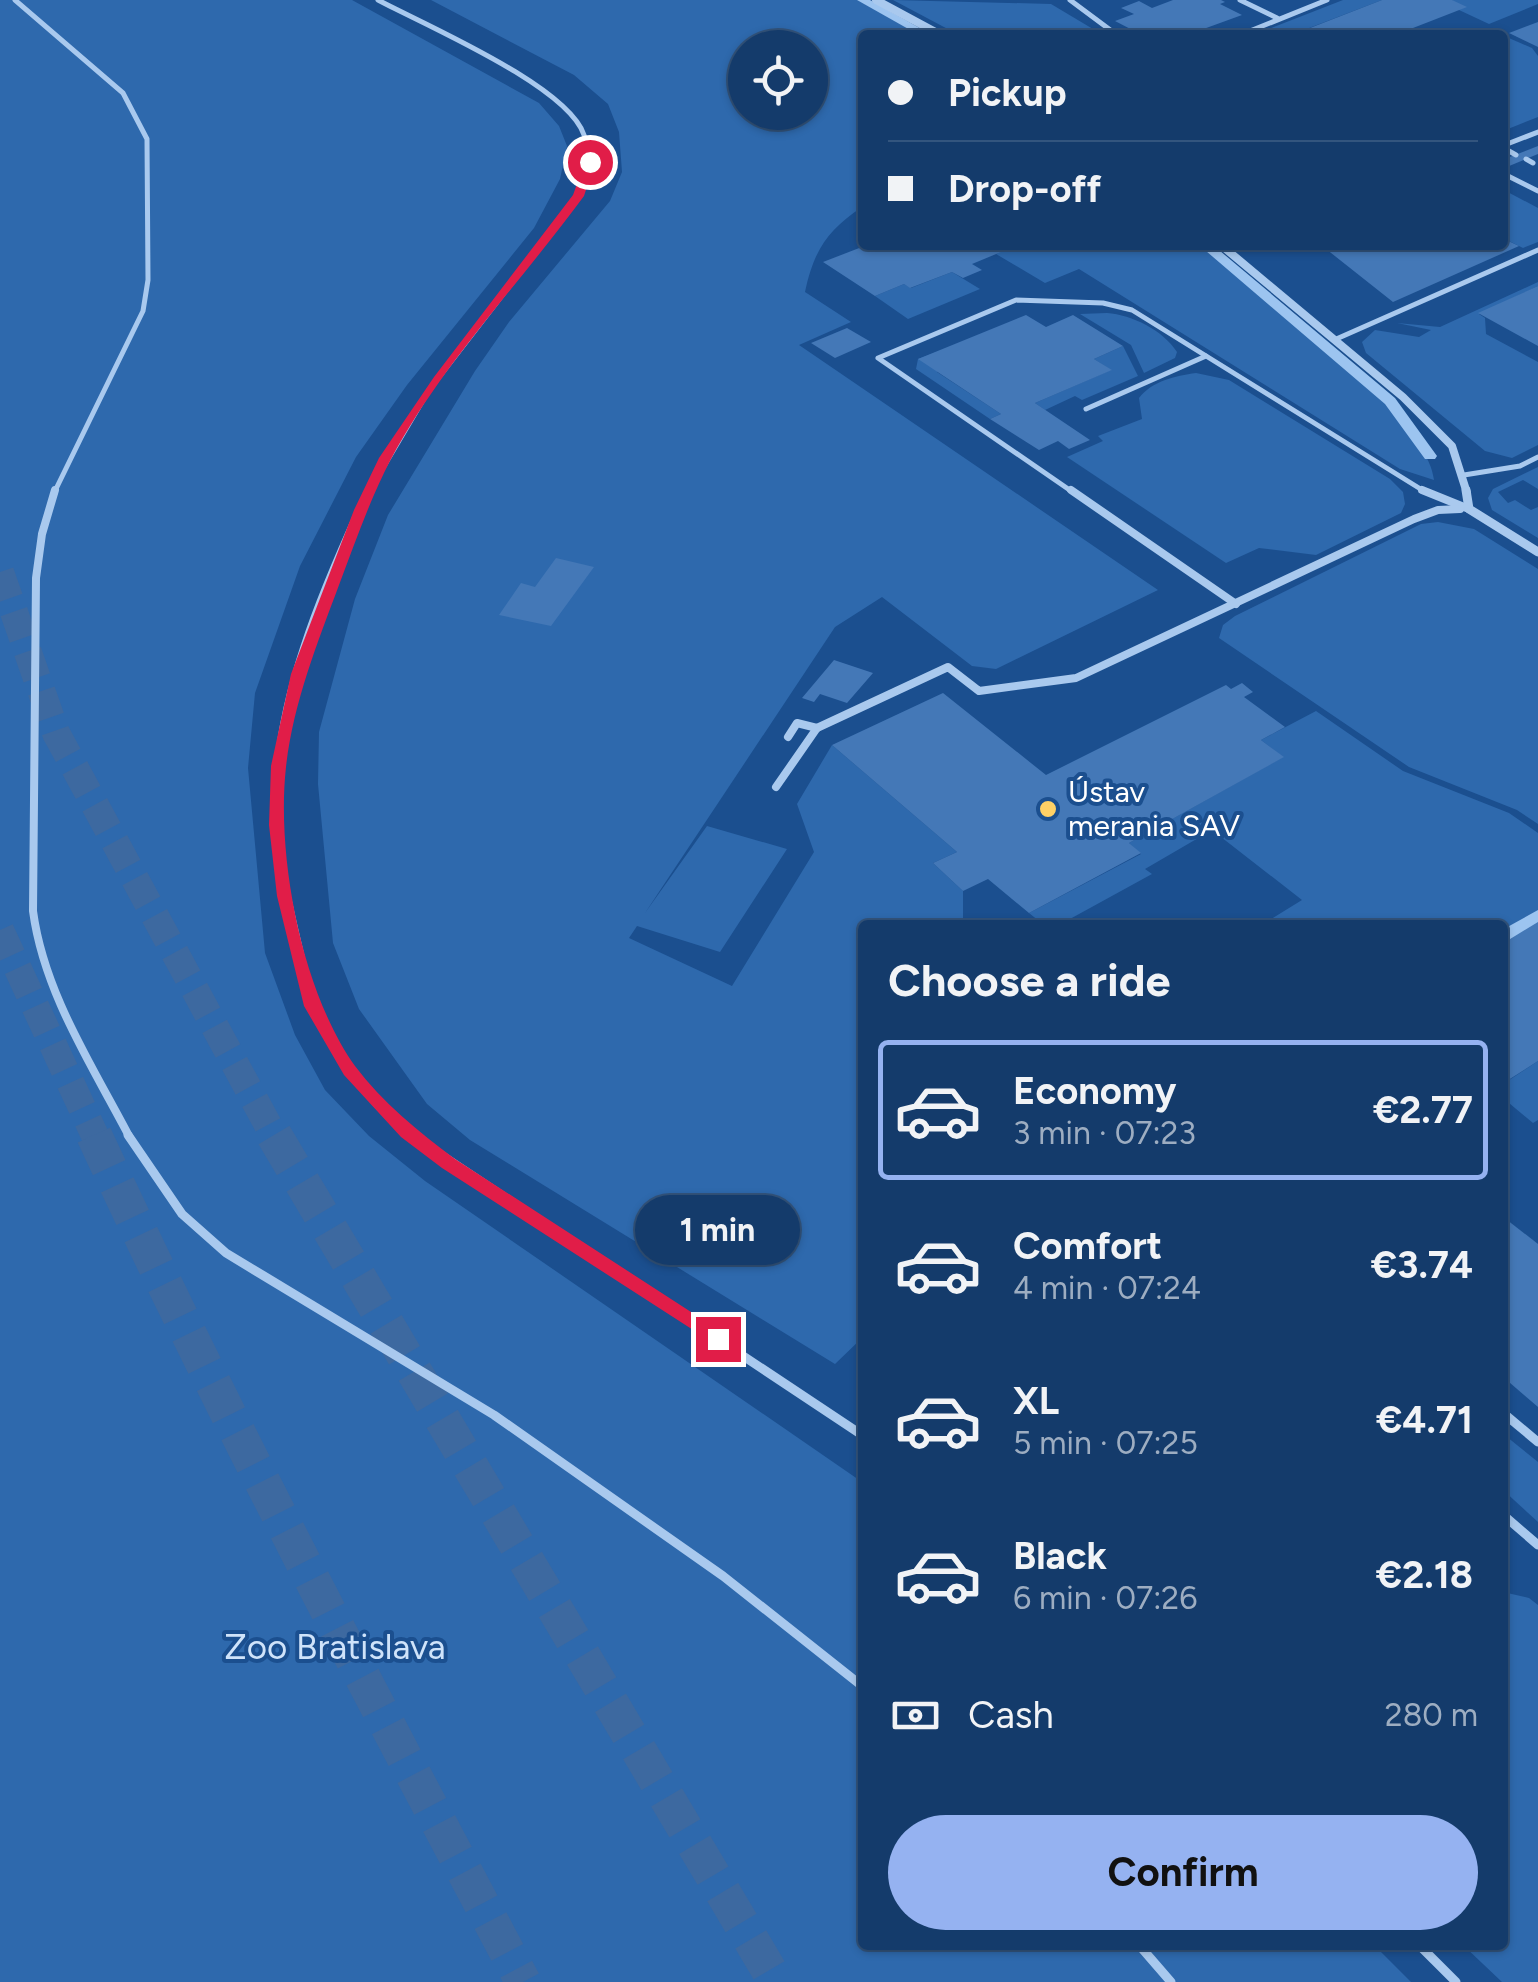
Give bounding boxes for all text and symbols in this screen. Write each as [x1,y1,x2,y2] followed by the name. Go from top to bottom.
[728,30,828,130] map controls
[728,30,828,130] button: locate
[948,70,1066,116] text: Pickup
[568,140,613,185] route start
[948,166,1101,212] text: Drop-off
[1068,773,1240,844] place label: Ústav merania SAV
[1037,798,1059,820] marker: Ústav merania SAV
[888,953,1170,1007] text: Choose a ride
[893,1065,983,1155] icon: car
[1013,1068,1176,1114] text: Economy
[1373,1087,1473,1133] text: €2.77
[1013,1114,1196,1152] text: 3 min · 07:23
[636,1194,800,1264] callout: 1 min
[680,1211,755,1249] text: 1 min
[893,1220,983,1310] icon: car
[1013,1223,1162,1269] text: Comfort
[1371,1242,1473,1288] text: €3.74
[1013,1269,1201,1307] text: 4 min · 07:24
[696,1317,741,1362] route end
[893,1375,983,1465] icon: car
[1013,1378,1059,1424] text: XL
[1376,1397,1473,1443] text: €4.71
[1013,1424,1198,1462] text: 5 min · 07:25
[893,1530,983,1620] icon: car
[1013,1533,1107,1579] text: Black
[1376,1552,1473,1598] text: €2.18
[1013,1579,1197,1617] text: 6 min · 07:26
[224,1626,446,1668] park label: Zoo Bratislava
[888,1688,943,1743] icon: cash
[968,1692,1054,1738] text: Cash
[1385,1696,1478,1734] text: 280 m
[888,1815,1478,1930] button: Confirm

